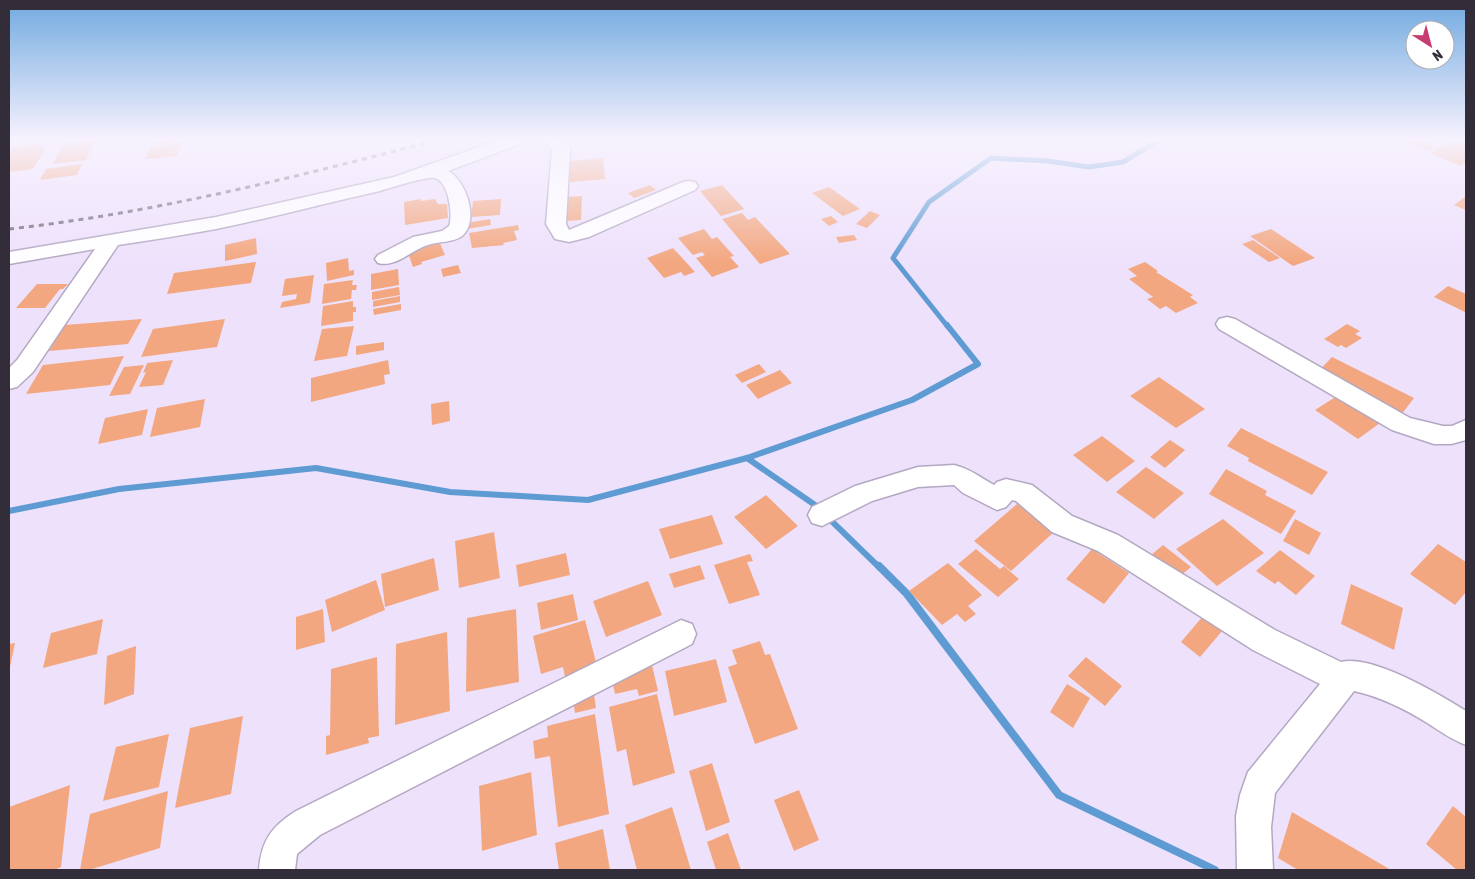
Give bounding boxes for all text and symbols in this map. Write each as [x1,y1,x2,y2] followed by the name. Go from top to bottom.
[1405,20,1455,70] north arrow
[1430,47,1446,64] text: N

